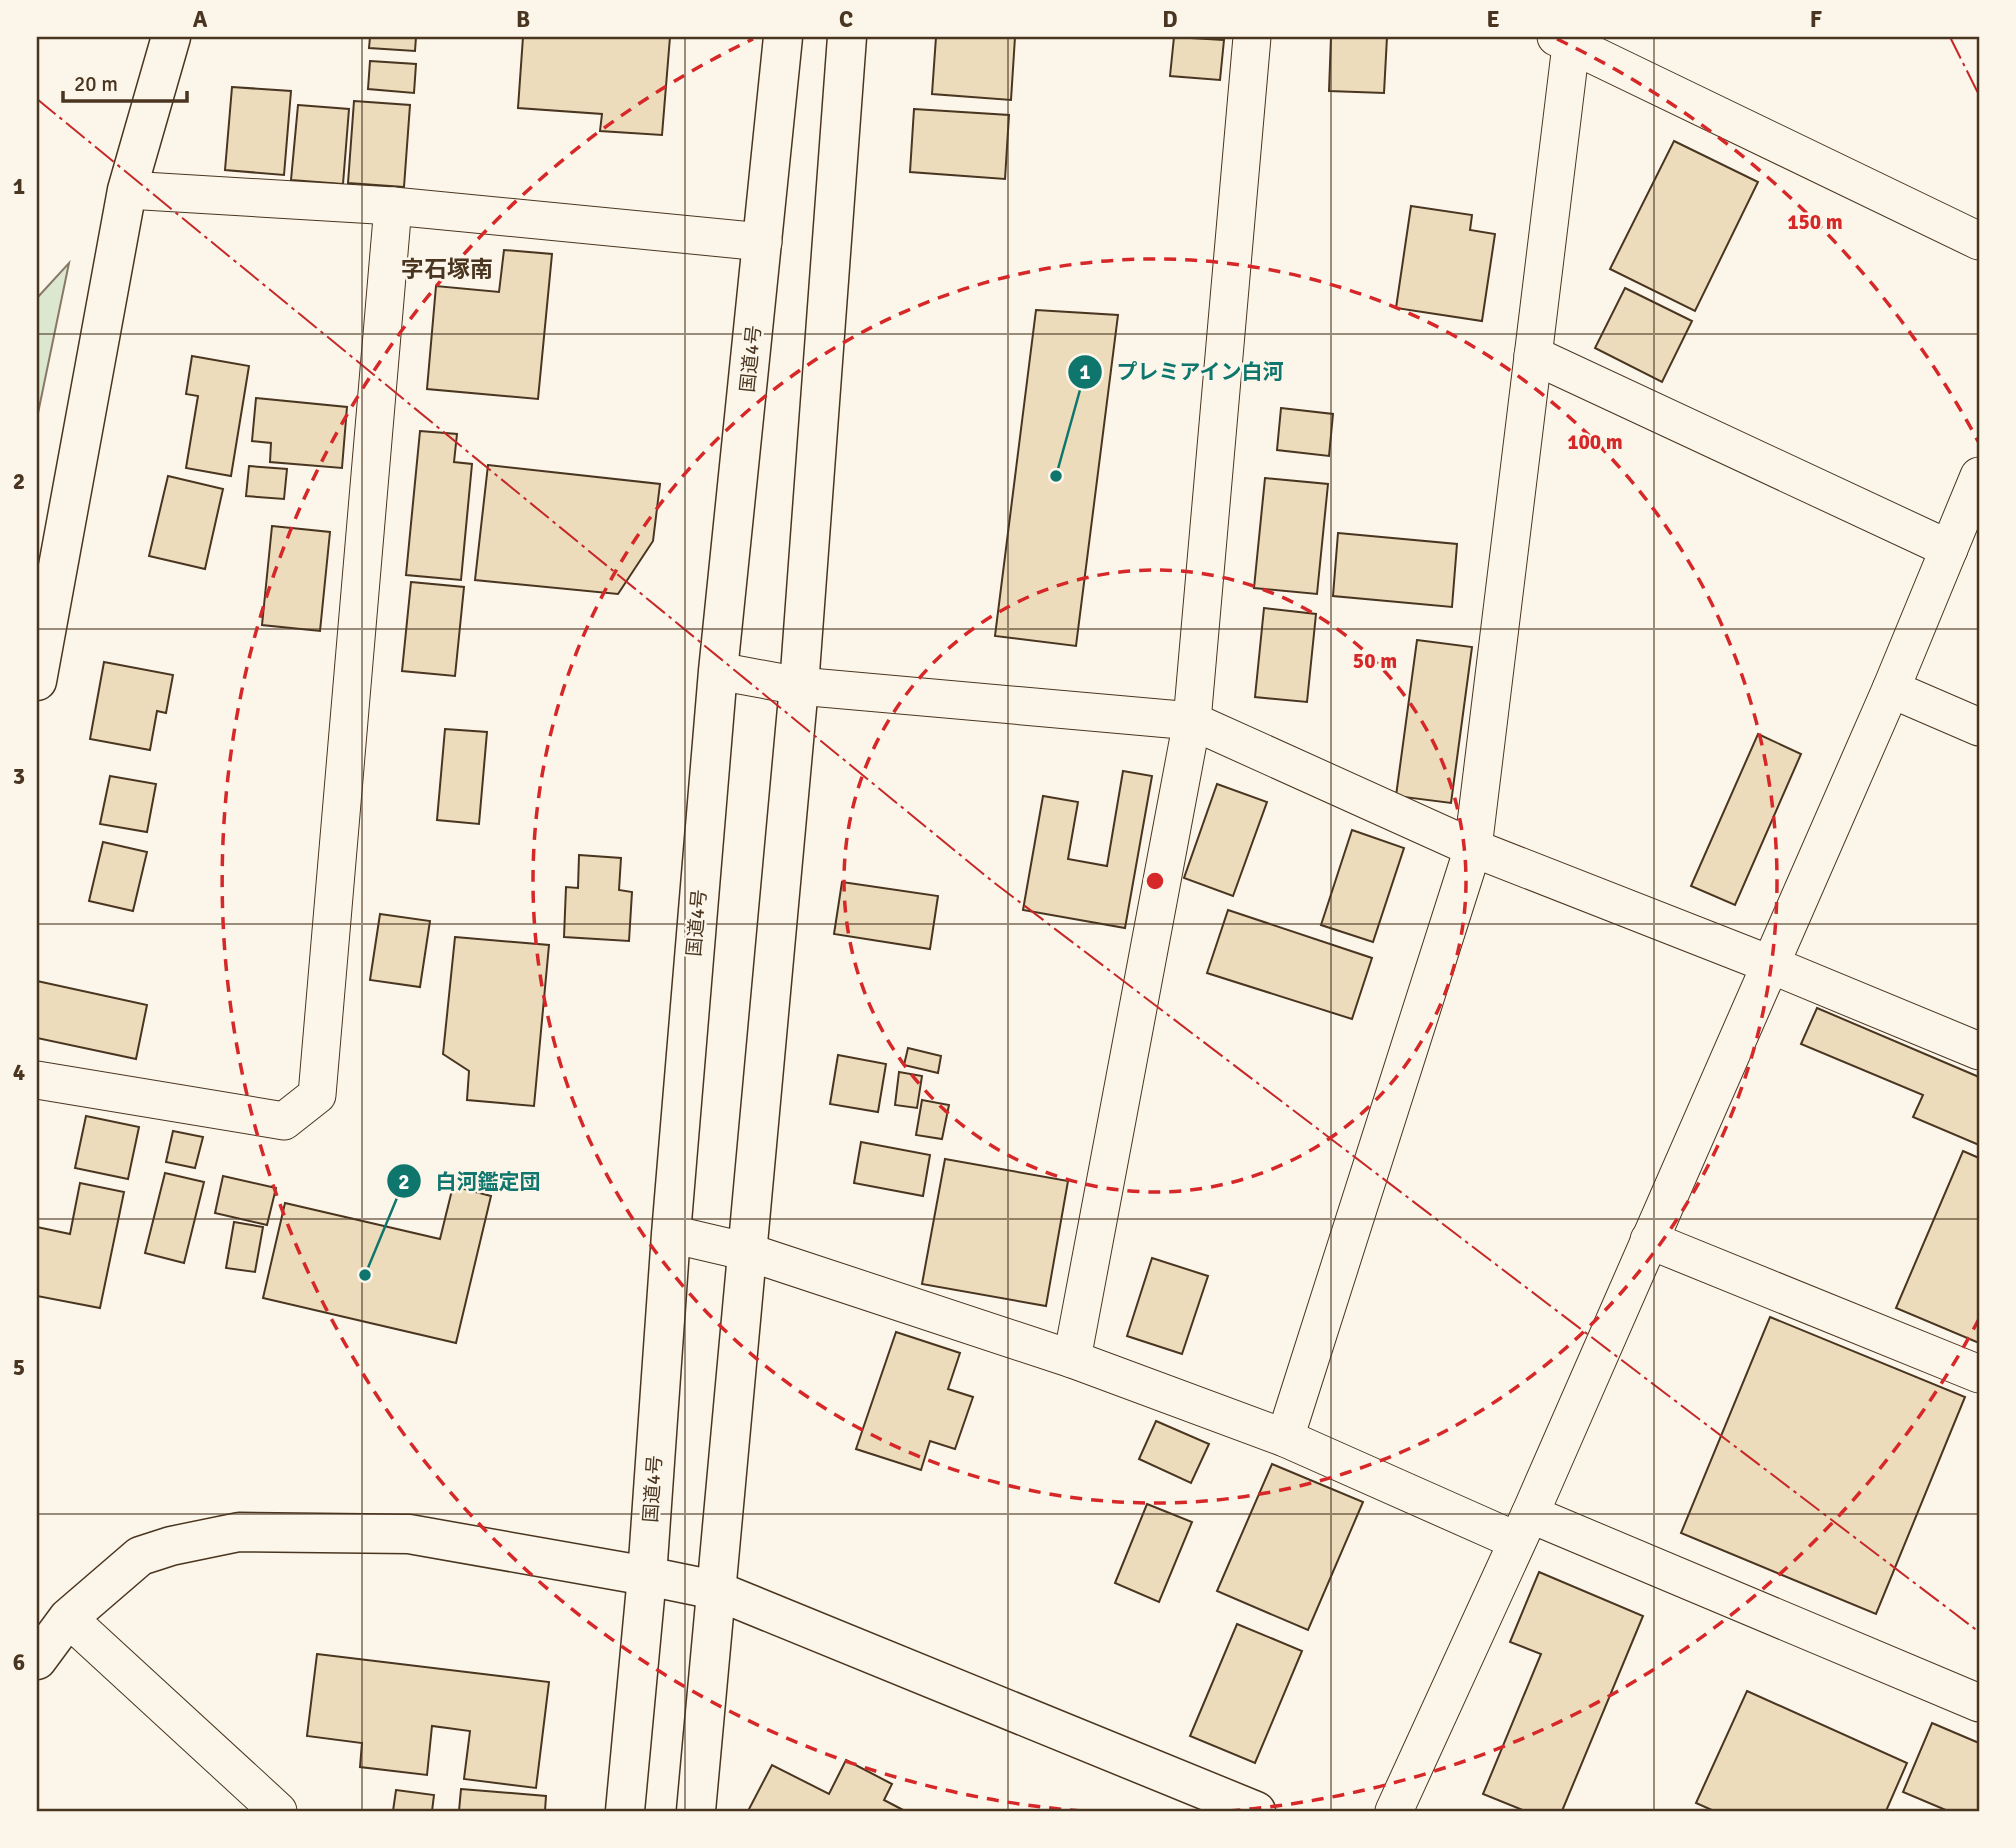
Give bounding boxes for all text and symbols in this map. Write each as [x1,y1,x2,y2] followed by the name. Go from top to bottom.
[193,5,208,34] text: A
[516,5,530,34] text: B
[839,5,853,34] text: C
[1162,5,1178,34] text: D
[1486,5,1500,34] text: E
[1810,5,1822,34] text: F
[63,60,187,104] scale bar
[74,71,118,97] text: 20 m
[13,172,25,201] text: 1
[1787,209,1843,235] text: 150 m
[401,255,493,284] district label: 字石塚南
[736,324,766,394] street label: 国道4号
[1067,351,1298,393] callout: プレミアイン白河
[1079,359,1091,385] text: 1
[1117,359,1283,385] text: プレミアイン白河
[1567,429,1623,455] text: 100 m
[13,467,25,496] text: 2
[1353,648,1397,674] text: 50 m
[13,762,25,791] text: 3
[1143,869,1167,893] centre of rings
[682,888,712,958] street label: 国道4号
[13,1058,25,1087] text: 4
[387,1160,555,1202] callout: 白河鑑定団
[398,1169,410,1195] text: 2
[436,1169,541,1195] text: 白河鑑定団
[13,1353,25,1382] text: 5
[639,1455,667,1523] street label: 国道4号
[13,1648,25,1677] text: 6

